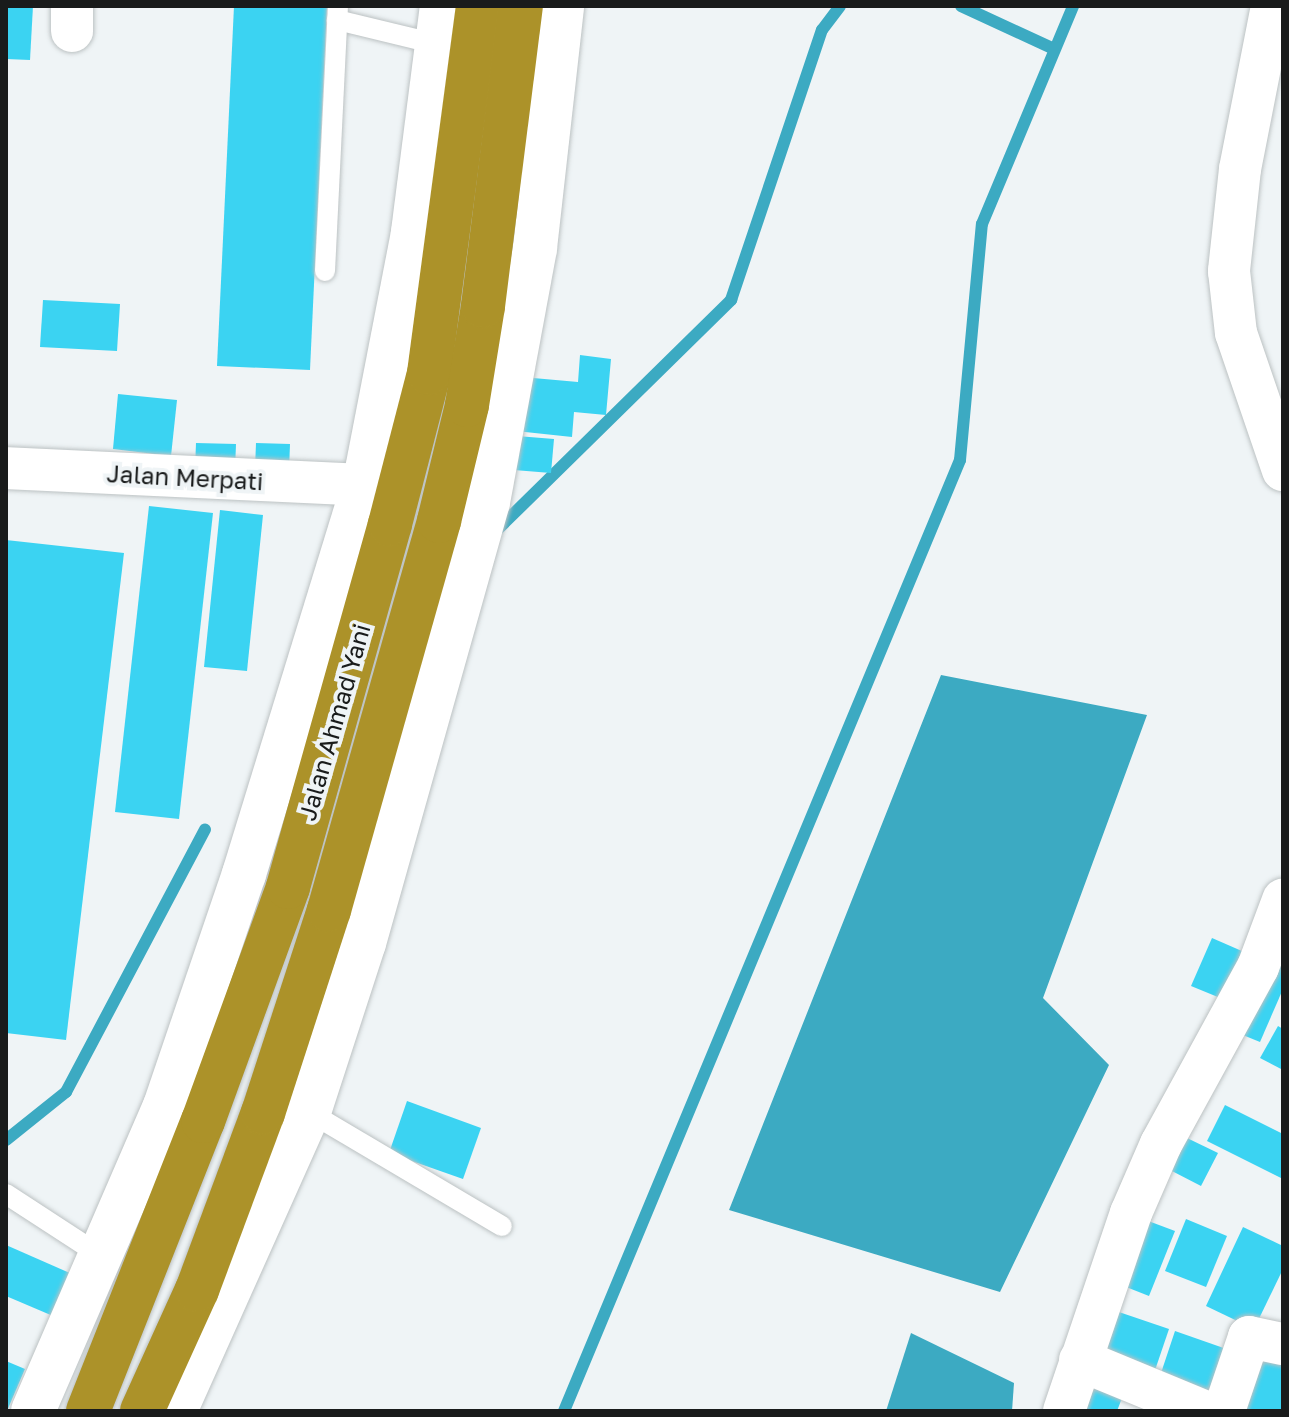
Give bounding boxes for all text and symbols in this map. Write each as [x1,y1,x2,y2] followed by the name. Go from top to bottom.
[106,459,264,495] street label: Jalan Merpati
[292,620,376,824] street label: Jalan Ahmad Yani

